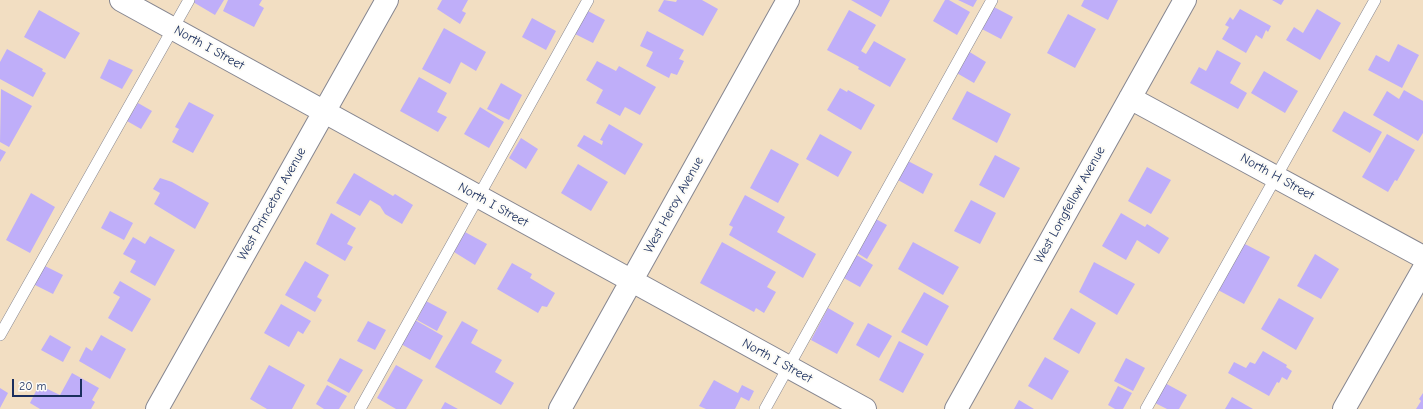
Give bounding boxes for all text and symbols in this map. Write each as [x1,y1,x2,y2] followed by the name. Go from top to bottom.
[171,22,247,74] street label: North I Street
[1031,144,1109,266] street label: West Longfellow Avenue
[234,145,310,263] street label: West Princeton Avenue
[1237,150,1317,204] street label: North H Street
[641,154,707,256] street label: West Heroy Avenue
[455,179,531,231] street label: North I Street
[739,335,815,387] street label: North I Street
[14,371,84,397] scale bar
[19,379,47,393] text: 20 m

